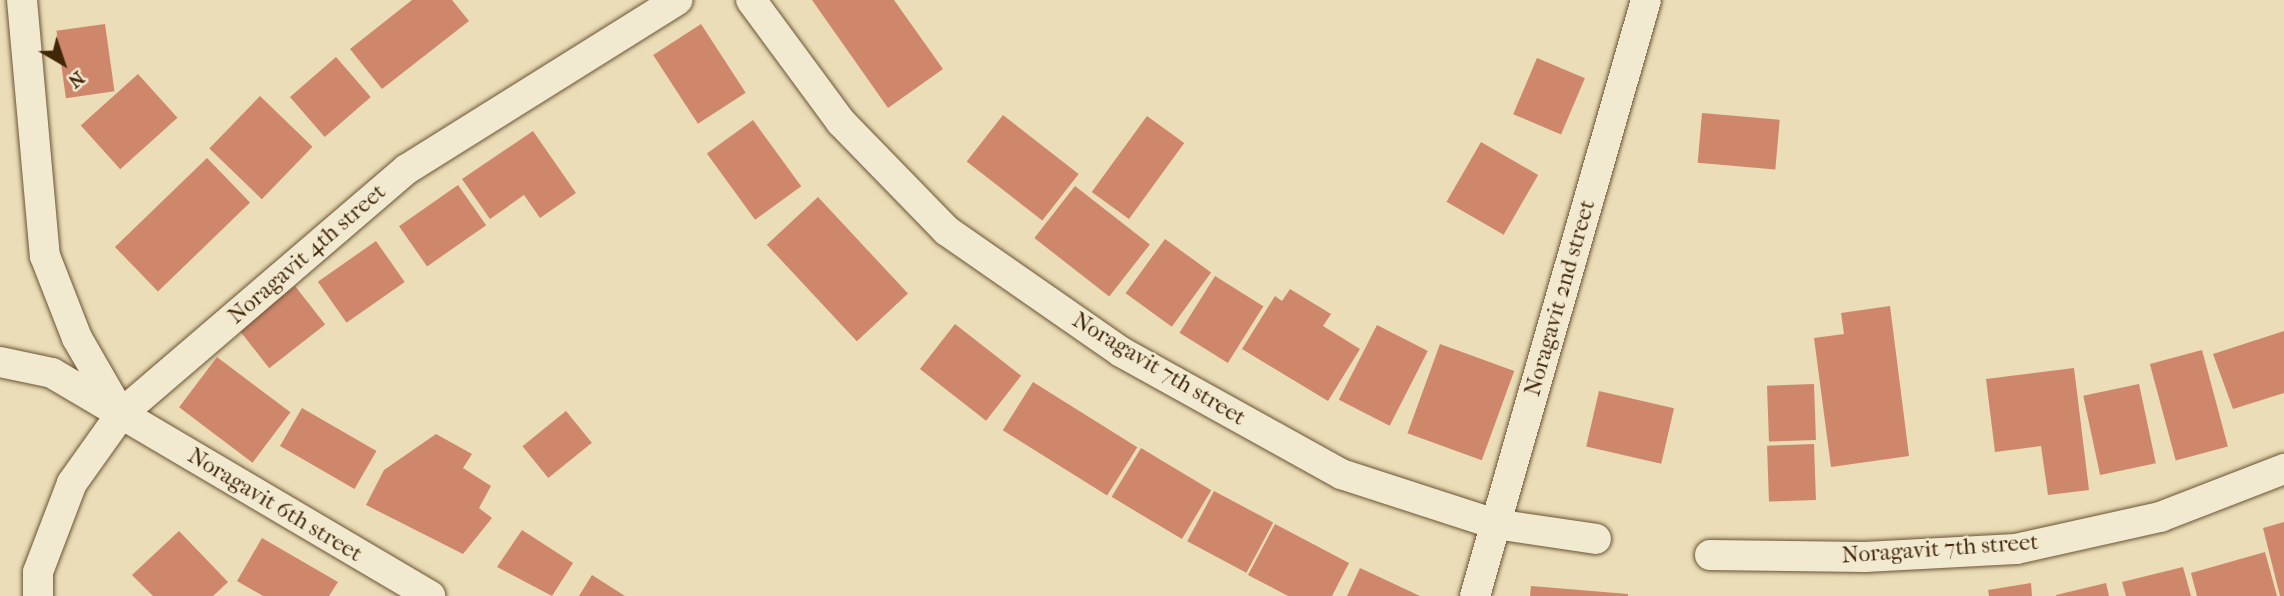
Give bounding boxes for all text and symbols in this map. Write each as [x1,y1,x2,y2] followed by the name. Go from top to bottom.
[28,28,98,98] north arrow
[64,66,89,92] text: N
[223,178,391,330] street label: Noragavit 4th street
[1519,197,1601,399] street label: Noragavit 2nd street
[1067,306,1251,432] street label: Noragavit 7th street
[183,442,367,568] street label: Noragavit 6th street
[1841,528,2039,570] street label: Noragavit 7th street

